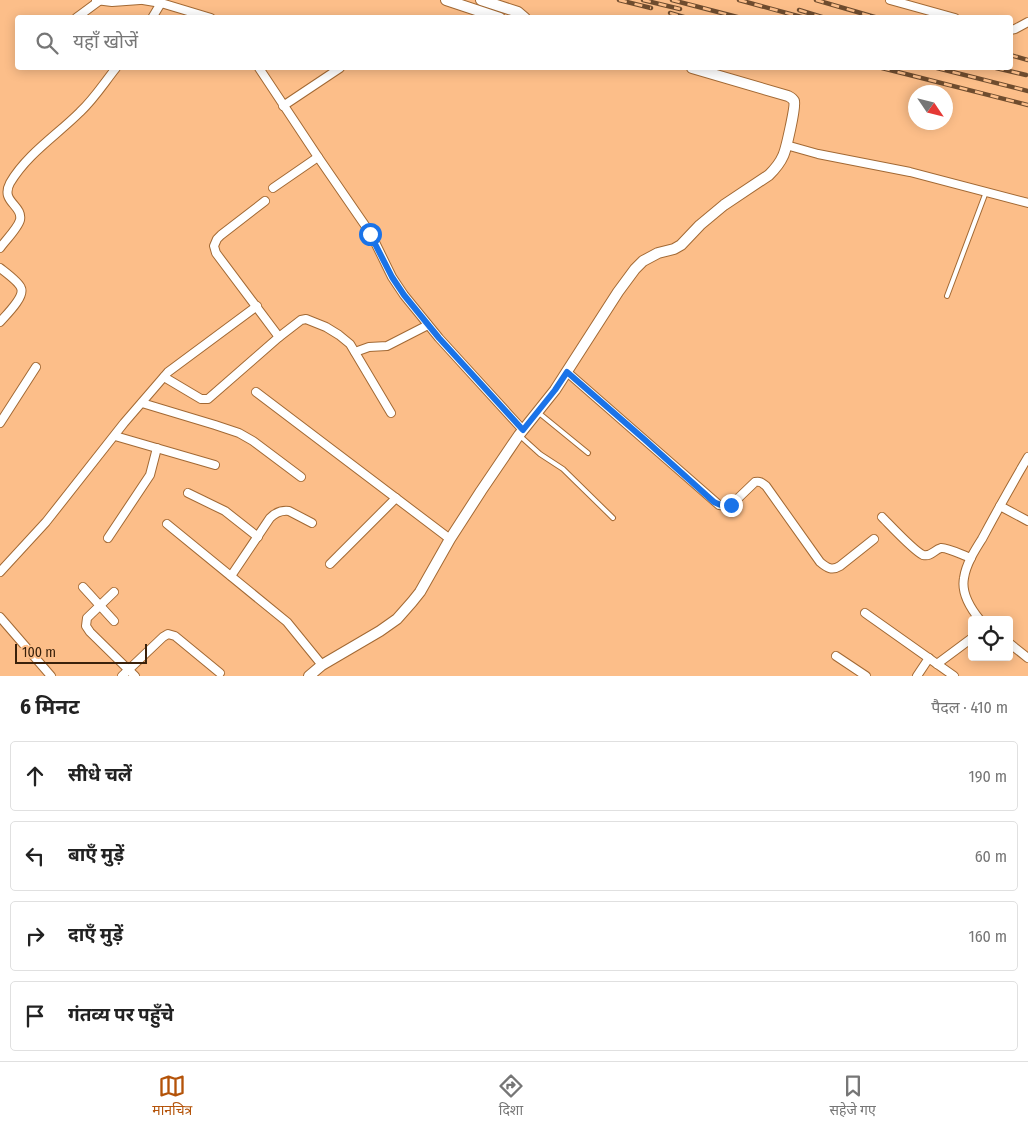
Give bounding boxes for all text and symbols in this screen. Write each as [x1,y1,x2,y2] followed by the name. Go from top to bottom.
[15,15,1013,70] search box
[33,29,61,57] icon: search
[73,30,138,53] text: यहाँ खोजें
[908,85,953,130] north arrow
[359,223,382,246] route start
[720,494,743,517] route end
[968,616,1013,661] map controls
[968,616,1013,661] button: locate
[15,641,148,664] scale bar
[22,644,56,661] text: 100 m
[20,694,79,720] text: 6 मिनट
[931,698,1008,717] text: पैदल · 410 m
[21,762,49,790] icon: ahead
[68,763,132,786] text: सीधे चलें
[969,767,1007,786] text: 190 m
[21,842,49,870] icon: left
[68,843,124,866] text: बाएँ मुड़ें
[975,847,1007,866] text: 60 m
[21,922,49,950] icon: right
[68,923,123,946] text: दाएँ मुड़ें
[968,927,1007,946] text: 160 m
[21,1002,49,1030] icon: arrive
[68,1003,174,1026] text: गंतव्य पर पहुँचे
[152,1072,192,1121] tab: मानचित्र
[497,1072,525,1121] tab: दिशा
[830,1072,876,1121] tab: सहेजे गए

